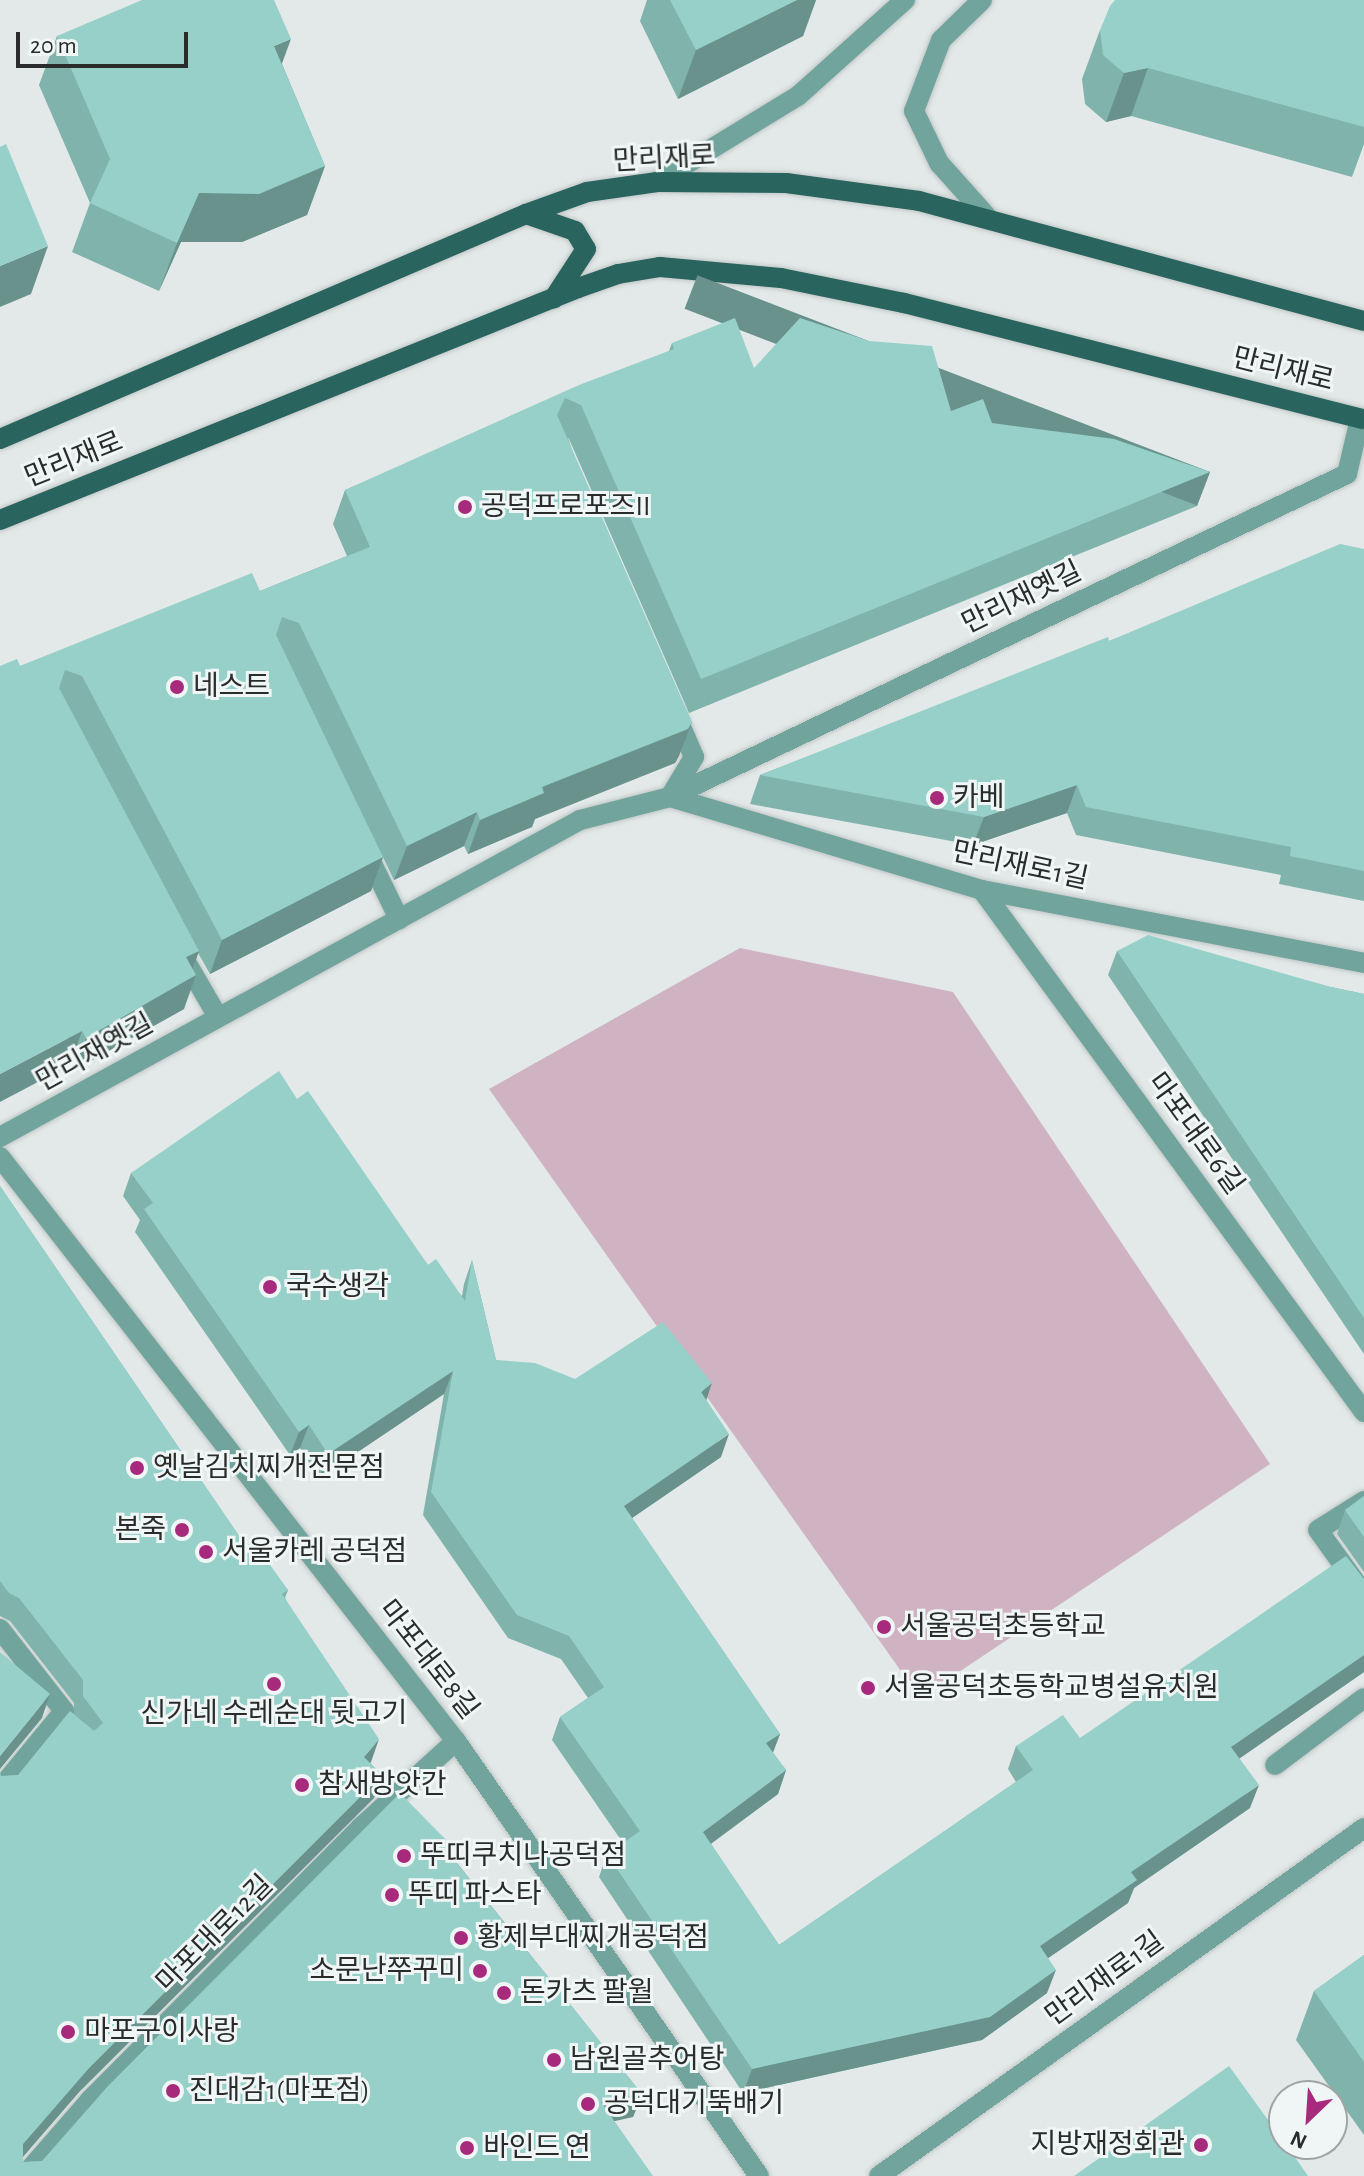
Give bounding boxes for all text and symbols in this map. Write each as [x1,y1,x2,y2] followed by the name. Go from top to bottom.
[20,16,192,66] scale bar
[30,34,77,58] text: 20 m
[612,140,716,178] street label: 만리재로
[1229,341,1337,399] street label: 만리재로
[20,425,128,495] street label: 만리재로
[481,490,651,524] place label: 공덕프로포즈II
[456,498,474,516] marker: 공덕프로포즈II
[957,555,1087,641] street label: 만리재옛길
[193,670,270,704] place label: 네스트
[168,678,186,696] marker: 네스트
[953,781,1005,815] place label: 카베
[928,789,946,807] marker: 카베
[949,835,1091,897] street label: 만리재로1길
[31,1007,159,1099] street label: 만리재옛길
[1140,1067,1250,1201] street label: 마포대로6길
[286,1270,389,1304] place label: 국수생각
[261,1278,279,1296] marker: 국수생각
[153,1451,385,1485] place label: 옛날김치찌개전문점
[128,1459,146,1477] marker: 옛날김치찌개전문점
[114,1513,166,1547] place label: 본죽
[173,1521,191,1539] marker: 본죽
[222,1535,407,1569] place label: 서울카레 공덕점
[197,1543,215,1561] marker: 서울카레 공덕점
[371,1594,485,1726] street label: 마포대로8길
[900,1610,1106,1644] place label: 서울공덕초등학교
[875,1618,893,1636] marker: 서울공덕초등학교
[884,1671,1219,1705] place label: 서울공덕초등학교병설유치원
[265,1675,283,1693] marker: 신가네 수레순대 뒷고기
[859,1679,877,1697] marker: 서울공덕초등학교병설유치원
[141,1697,407,1731] place label: 신가네 수레순대 뒷고기
[318,1768,447,1802] place label: 참새방앗간
[293,1776,311,1794] marker: 참새방앗간
[420,1839,626,1873] place label: 뚜띠쿠치나공덕점
[395,1847,413,1865] marker: 뚜띠쿠치나공덕점
[150,1869,280,1999] street label: 마포대로12길
[408,1878,541,1912] place label: 뚜띠 파스타
[383,1886,401,1904] marker: 뚜띠 파스타
[477,1921,709,1955] place label: 황제부대찌개공덕점
[1039,1925,1171,2033] street label: 만리재로1길
[452,1929,470,1947] marker: 황제부대찌개공덕점
[309,1954,464,1988] place label: 소문난쭈꾸미
[471,1962,489,1980] marker: 소문난쭈꾸미
[520,1976,653,2010] place label: 돈카츠 팔월
[495,1984,513,2002] marker: 돈카츠 팔월
[84,2015,239,2049] place label: 마포구이사랑
[59,2023,77,2041] marker: 마포구이사랑
[570,2043,725,2077] place label: 남원골추어탕
[545,2051,563,2069] marker: 남원골추어탕
[189,2074,370,2108] place label: 진대감1(마포점)
[1268,2080,1348,2160] north arrow
[164,2082,182,2100] marker: 진대감1(마포점)
[604,2087,784,2121] place label: 공덕대기뚝배기
[579,2095,597,2113] marker: 공덕대기뚝배기
[1287,2127,1310,2153] text: N
[1030,2128,1185,2162] place label: 지방재정회관
[483,2131,591,2165] place label: 바인드 연
[1192,2136,1210,2154] marker: 지방재정회관
[458,2139,476,2157] marker: 바인드 연

